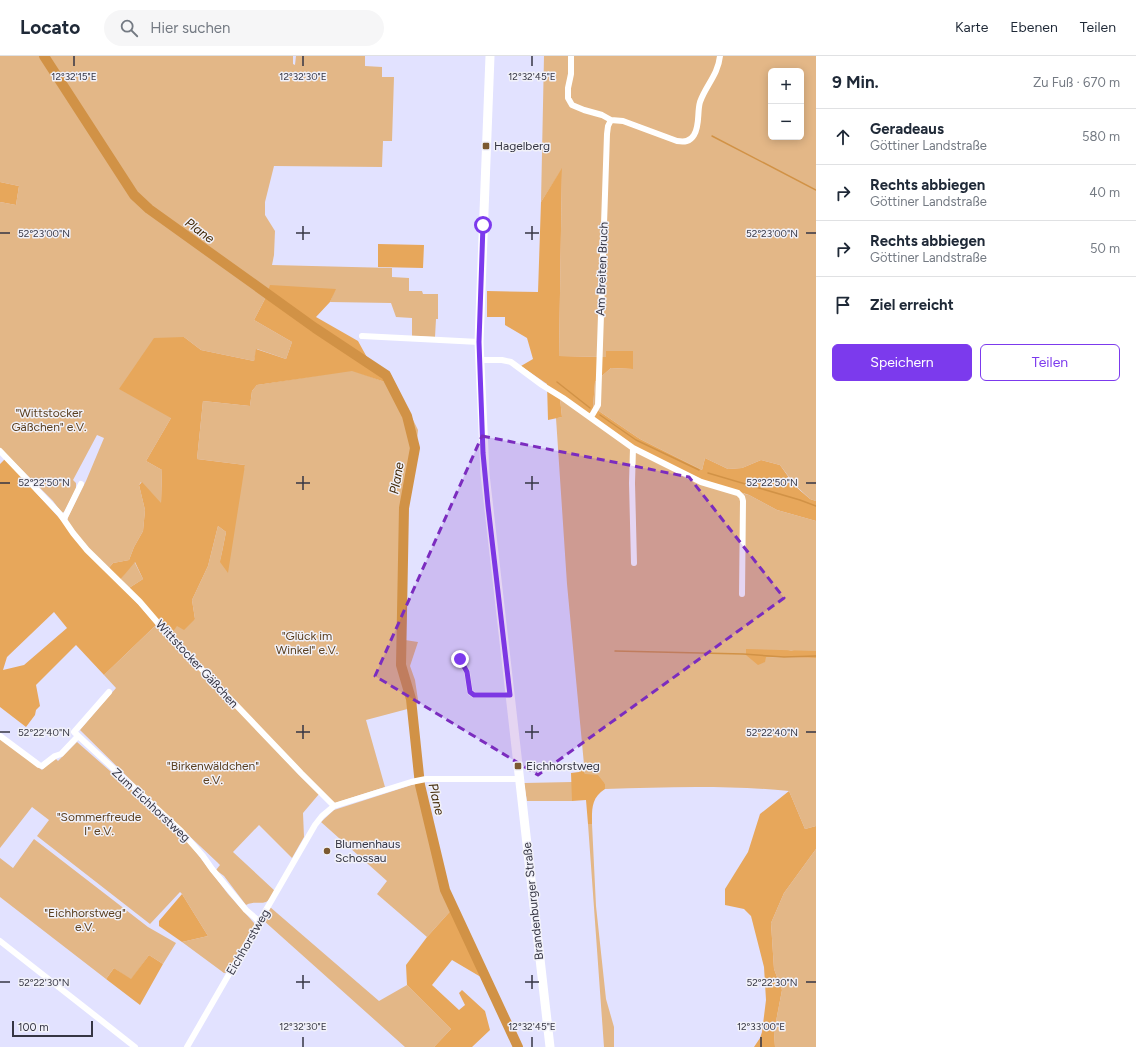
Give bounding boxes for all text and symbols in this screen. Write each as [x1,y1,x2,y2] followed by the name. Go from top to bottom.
[104,10,384,46] search box
[20,16,80,39] text: Locato
[118,17,140,39] icon: search
[150,19,230,37] text: Hier suchen
[955,19,988,36] text: Karte
[1010,19,1058,36] text: Ebenen
[1080,19,1116,36] text: Teilen
[768,68,804,140] map controls
[768,68,804,104] button: +
[51,70,97,83] text: 12°32'15"E
[279,70,327,83] text: 12°32'30"E
[508,70,556,83] text: 12°32'45"E
[832,72,879,92] text: 9 Min.
[1033,75,1120,90] text: Zu Fuß · 670 m
[768,104,804,140] button: −
[870,120,944,138] text: Geradeaus
[832,126,854,148] icon: ahead
[1082,129,1120,144] text: 580 m
[870,138,987,153] text: Göttiner Landstraße
[494,139,550,153] place label: Hagelberg
[481,141,491,151] marker: Hagelberg
[870,176,985,194] text: Rechts abbiegen
[832,182,854,204] icon: right
[1089,185,1120,200] text: 40 m
[870,194,987,209] text: Göttiner Landstraße
[182,215,217,246] water label: Plane
[474,216,492,234] route start
[593,221,611,316] street label: Am Breiten Bruch
[18,227,70,240] text: 52°23'00"N
[746,227,798,240] text: 52°23'00"N
[870,232,985,250] text: Rechts abbiegen
[832,238,854,260] icon: right
[1090,241,1120,256] text: 50 m
[870,250,987,265] text: Göttiner Landstraße
[832,294,854,316] icon: arrive
[870,296,954,314] text: Ziel erreicht
[832,344,972,381] button: Speichern
[980,344,1120,381] button: Teilen
[11,406,87,434] park label: "Wittstocker Gäßchen" e.V.
[386,461,407,495] water label: Plane
[18,476,70,489] text: 52°22'50"N
[746,476,798,489] text: 52°22'50"N
[153,617,241,711] street label: Wittstocker Gäßchen
[276,629,338,657] park label: "Glück im Winkel" e.V.
[451,650,469,668] route end
[18,726,70,739] text: 52°22'40"N
[746,726,798,739] text: 52°22'40"N
[167,759,259,787] park label: "Birkenwäldchen" e.V.
[526,759,600,773] place label: Eichhorstweg
[513,761,523,771] marker: Eichhorstweg
[109,765,193,845] street label: Zum Eichhorstweg
[426,782,447,817] water label: Plane
[57,810,142,838] park label: "Sommerfreude I" e.V.
[335,837,401,865] place label: Blumenhaus Schossau
[520,841,546,961] street label: Brandenburger Straße
[322,846,332,856] marker: Blumenhaus Schossau
[44,906,126,934] park label: "Eichhorstweg" e.V.
[223,907,273,977] street label: Eichhorstweg
[19,976,70,989] text: 52°22'30"N
[747,976,798,989] text: 52°22'30"N
[12,1019,93,1038] scale bar
[279,1020,327,1033] text: 12°32'30"E
[508,1020,556,1033] text: 12°32'45"E
[737,1020,785,1033] text: 12°33'00"E
[18,1021,49,1034] text: 100 m

